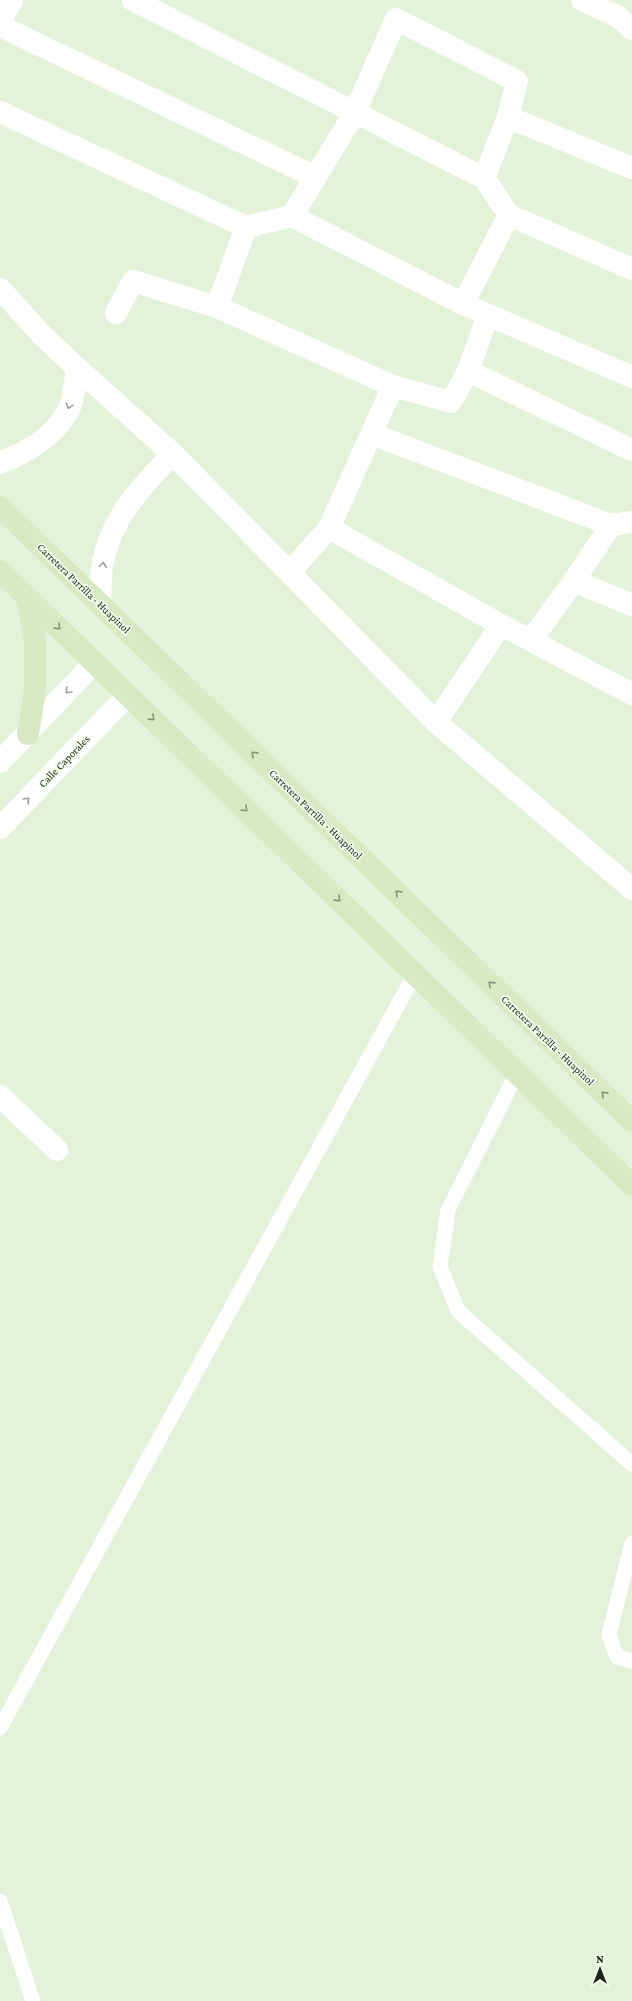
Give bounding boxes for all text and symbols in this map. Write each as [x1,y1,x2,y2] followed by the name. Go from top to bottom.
[65,403,74,410] one-way arrow
[34,540,133,636] street label: Carretera Parrilla - Huapinol
[98,562,107,568] one-way arrow
[53,623,61,630] one-way arrow
[65,686,73,694] one-way arrow
[147,713,155,721] one-way arrow
[36,732,93,790] street label: Calle Caporales
[251,751,259,759] one-way arrow
[266,766,365,862] street label: Carretera Parrilla - Huapinol
[22,797,30,805] one-way arrow
[240,804,248,811] one-way arrow
[395,891,403,898] one-way arrow
[333,894,341,902] one-way arrow
[488,981,496,989] one-way arrow
[498,992,597,1088] street label: Carretera Parrilla - Huapinol
[601,1091,609,1099] one-way arrow
[580,1949,620,1989] north arrow
[596,1953,604,1965] text: N

